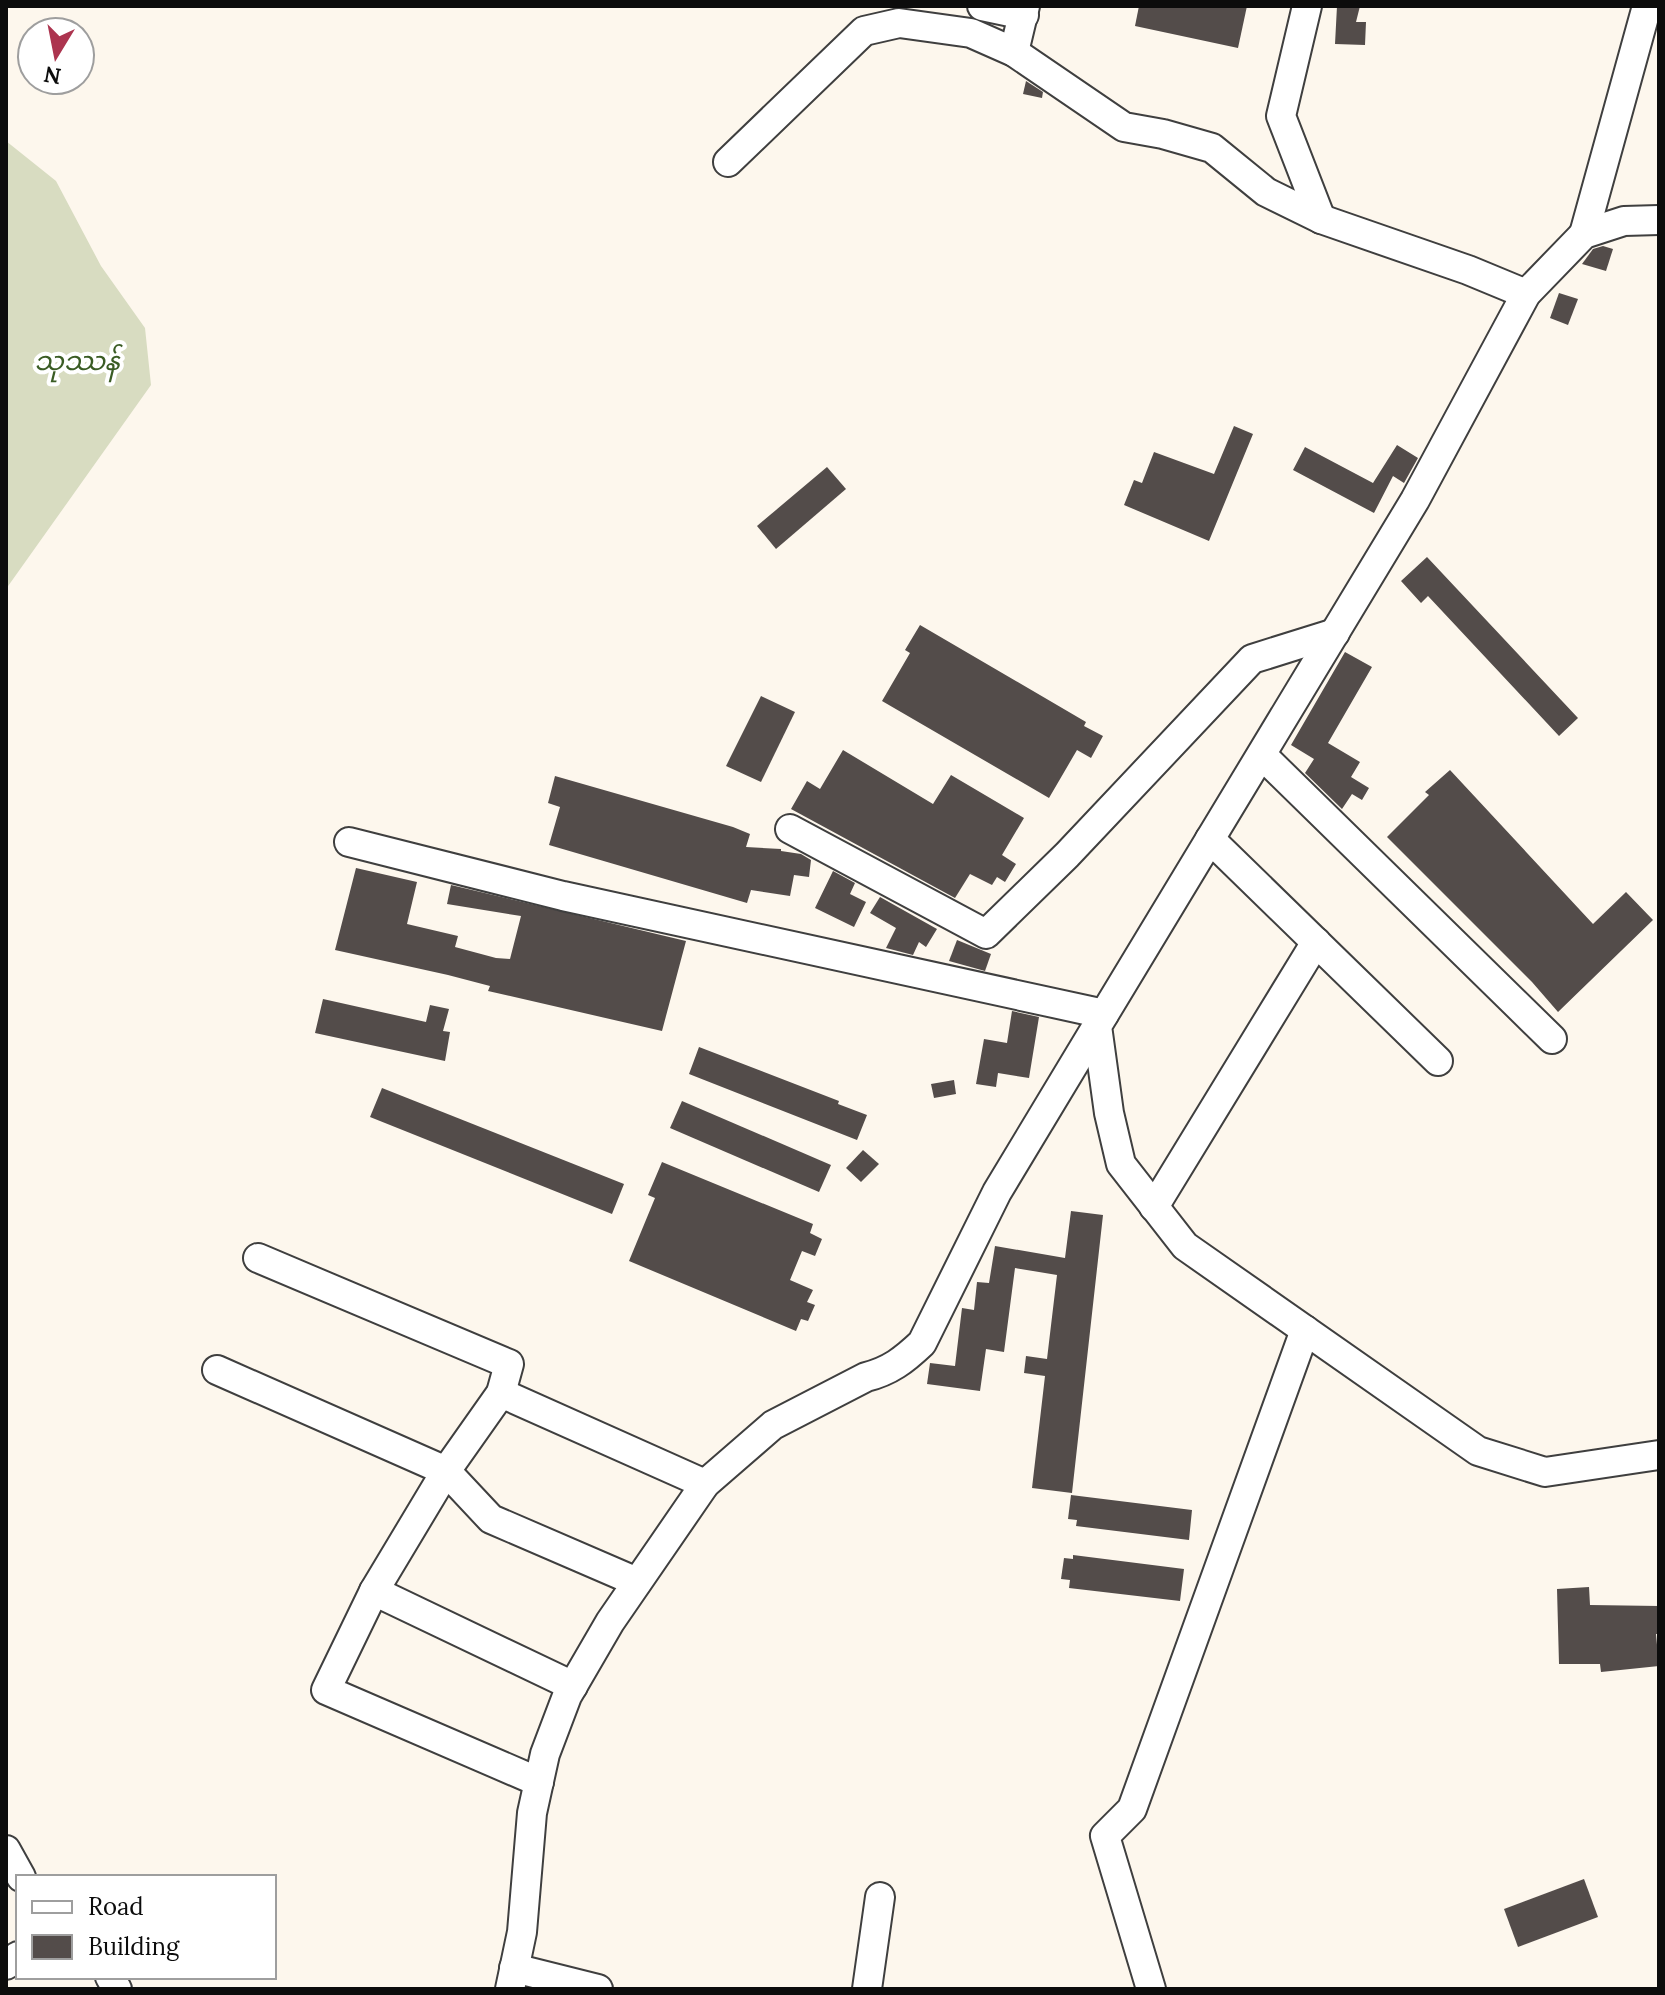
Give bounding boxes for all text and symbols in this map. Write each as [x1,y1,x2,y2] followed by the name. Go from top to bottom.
[16,16,96,96] north arrow
[42,60,63,91] text: N
[34,343,124,383] park label: သုဿန်
[16,1875,276,1979] legend
[88,1891,144,1922] text: Road
[88,1931,180,1962] text: Building

